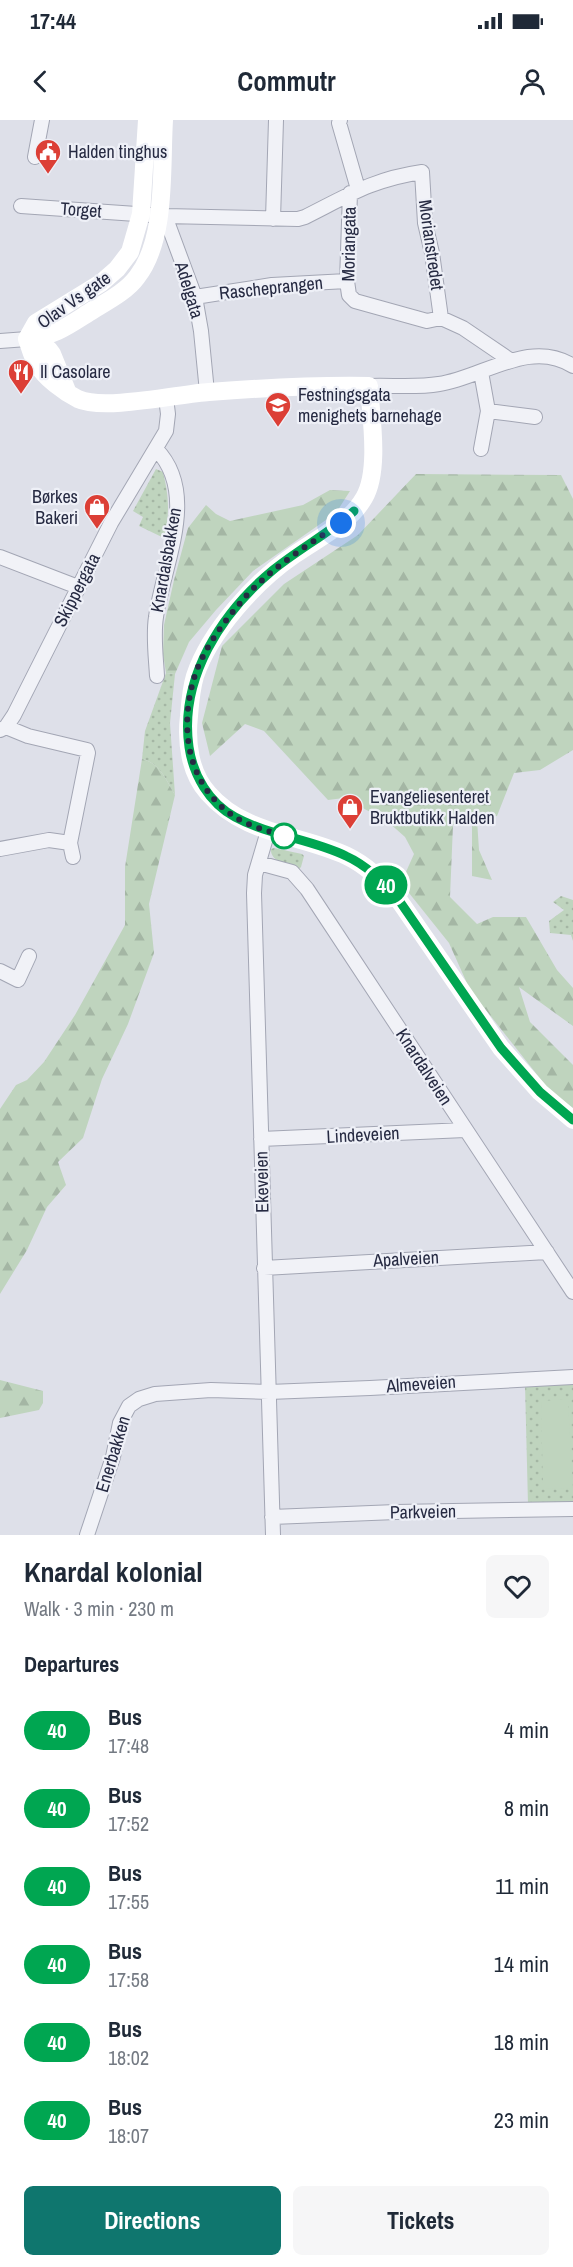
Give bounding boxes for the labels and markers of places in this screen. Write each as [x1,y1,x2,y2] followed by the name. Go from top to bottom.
[33,137,63,175] public building icon: Halden tinghus
[68,139,167,164] place label: Halden tinghus
[6,357,36,395] restaurant icon: Il Casolare
[40,359,111,384] place label: Il Casolare
[298,382,442,428] place label: Festningsgata menighets barnehage
[263,390,293,428] school or university icon: Festningsgata menighets barnehage
[32,484,78,530] place label: Børkes Bakeri
[82,492,112,530] shop icon: Børkes Bakeri
[370,784,495,830] place label: Evangeliesenteret Bruktbutikk Halden
[335,792,365,830] shop icon: Evangeliesenteret Bruktbutikk Halden
[271,823,297,849] unlabelled marker

